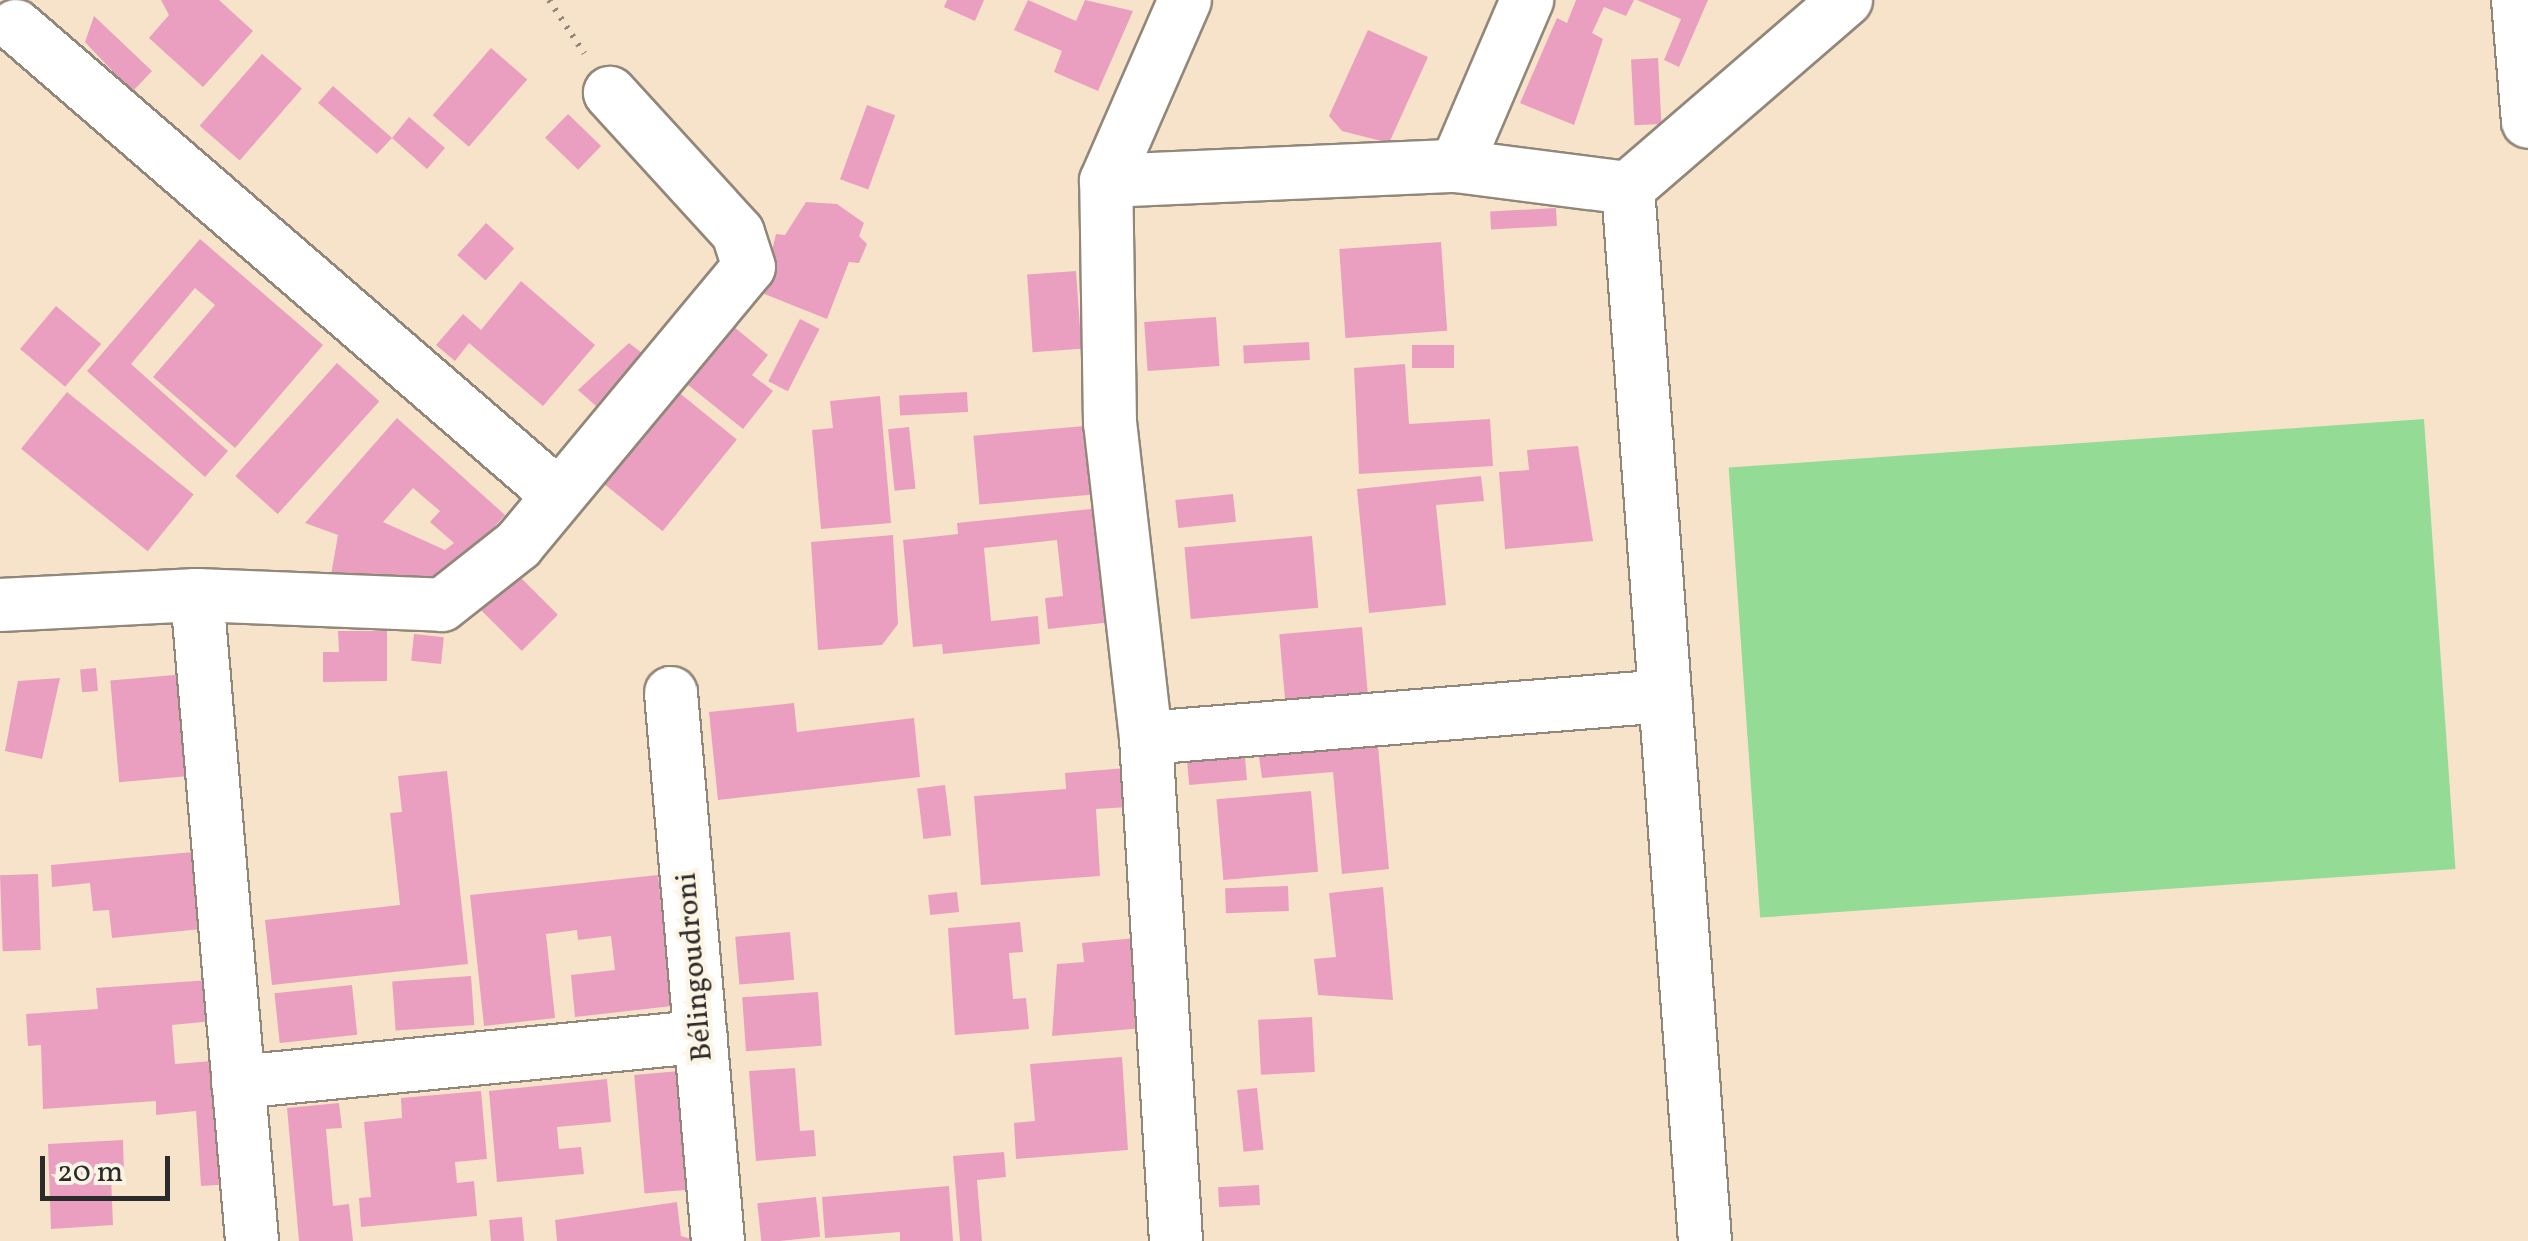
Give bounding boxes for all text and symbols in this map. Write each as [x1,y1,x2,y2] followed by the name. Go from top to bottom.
[669,871,721,1063] street label: Bélingoudroni
[45,1136,175,1198] scale bar
[57,1152,123,1194] text: 20 m

